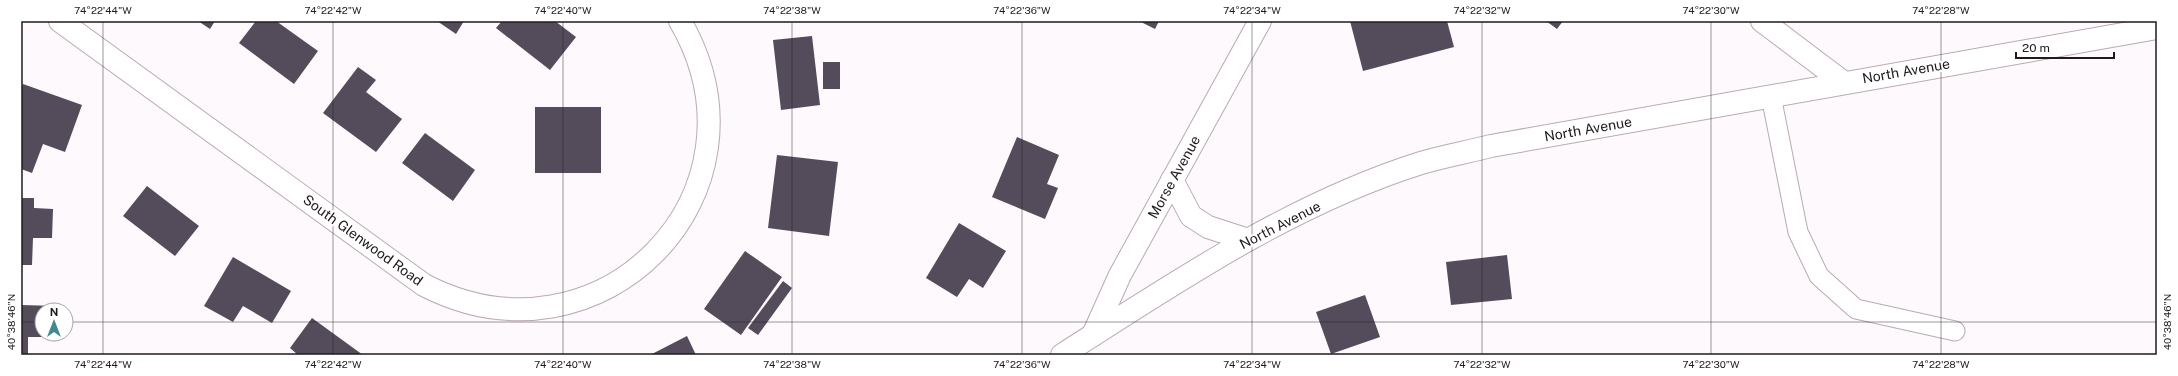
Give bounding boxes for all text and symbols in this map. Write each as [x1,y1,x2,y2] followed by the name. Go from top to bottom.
[74,4,132,16] text: 74°22'44"W
[304,4,362,16] text: 74°22'42"W
[534,4,592,16] text: 74°22'40"W
[763,4,821,16] text: 74°22'38"W
[993,4,1051,16] text: 74°22'36"W
[1223,4,1281,16] text: 74°22'34"W
[1453,4,1511,16] text: 74°22'32"W
[1682,4,1740,16] text: 74°22'30"W
[1912,4,1970,16] text: 74°22'28"W
[2016,34,2114,60] scale bar
[2022,41,2050,55] text: 20 m
[1861,55,1951,87] street label: North Avenue
[1543,113,1633,145] street label: North Avenue
[1145,133,1203,221] street label: Morse Avenue
[300,191,426,289] street label: South Glenwood Road
[1237,198,1323,252] street label: North Avenue
[5,294,17,350] text: 40°38'46"N
[2161,294,2173,350] text: 40°38'46"N
[34,302,74,342] north arrow
[50,306,58,318] text: N
[74,358,132,370] text: 74°22'44"W
[304,358,362,370] text: 74°22'42"W
[534,358,592,370] text: 74°22'40"W
[763,358,821,370] text: 74°22'38"W
[993,358,1051,370] text: 74°22'36"W
[1223,358,1281,370] text: 74°22'34"W
[1453,358,1511,370] text: 74°22'32"W
[1682,358,1740,370] text: 74°22'30"W
[1912,358,1970,370] text: 74°22'28"W

